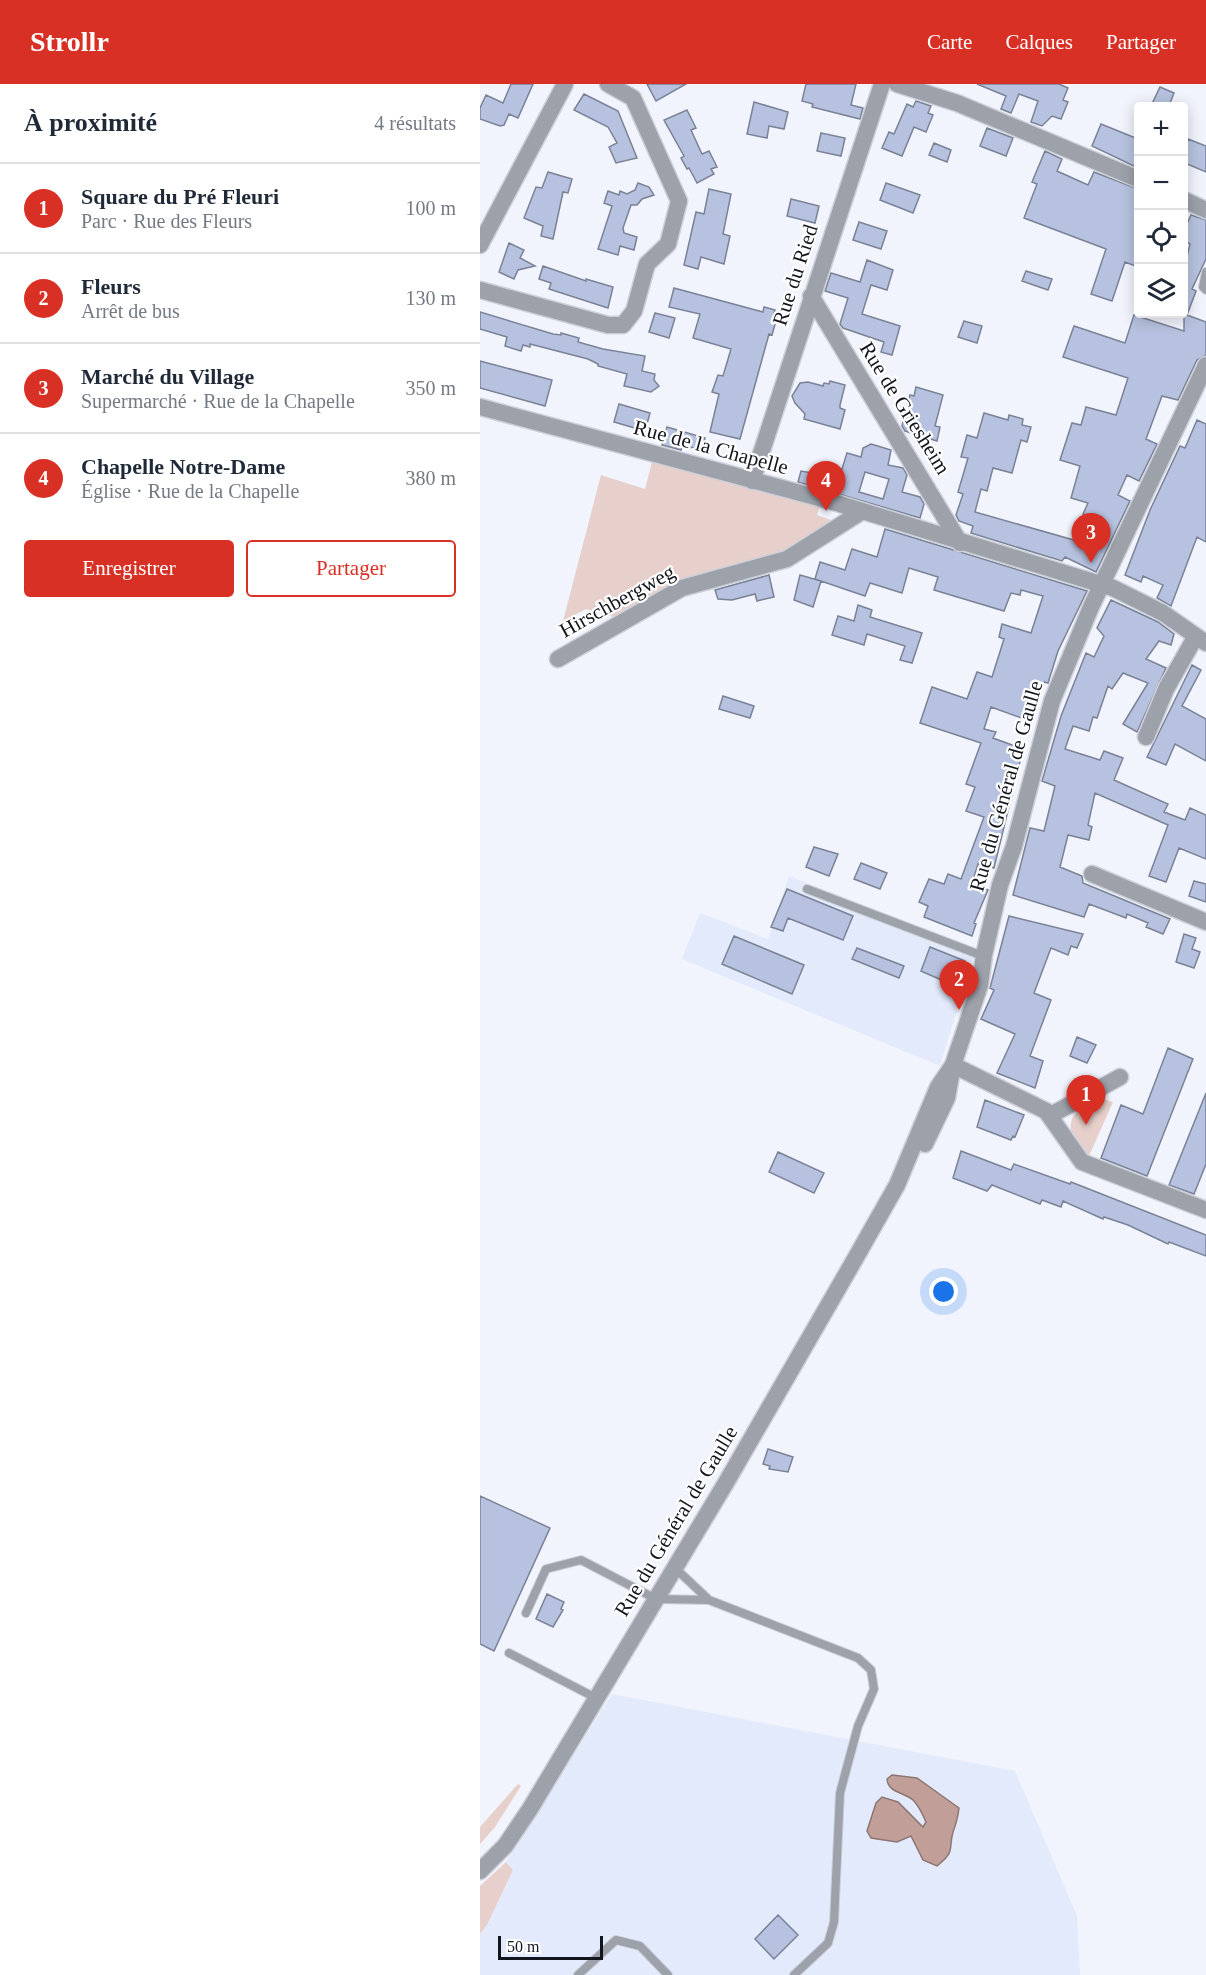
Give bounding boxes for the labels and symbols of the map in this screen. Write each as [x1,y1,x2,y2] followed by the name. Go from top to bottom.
[767,221,823,329] street label: Rue du Ried
[855,337,955,479] street label: Rue de Griesheim
[631,415,791,479] street label: Rue de la Chapelle
[806,462,846,511] pin: 4
[1072,514,1110,563] pin: 3
[555,559,679,643] street label: Hirschbergweg
[964,678,1048,894] street label: Rue du Général de Gaulle
[940,960,978,1010] pin: 2
[1066,1076,1106,1125] pin: 1
[929,1277,958,1306] your location
[610,1421,742,1621] street label: Rue du Général de Gaulle
[498,1933,603,1960] scale bar

